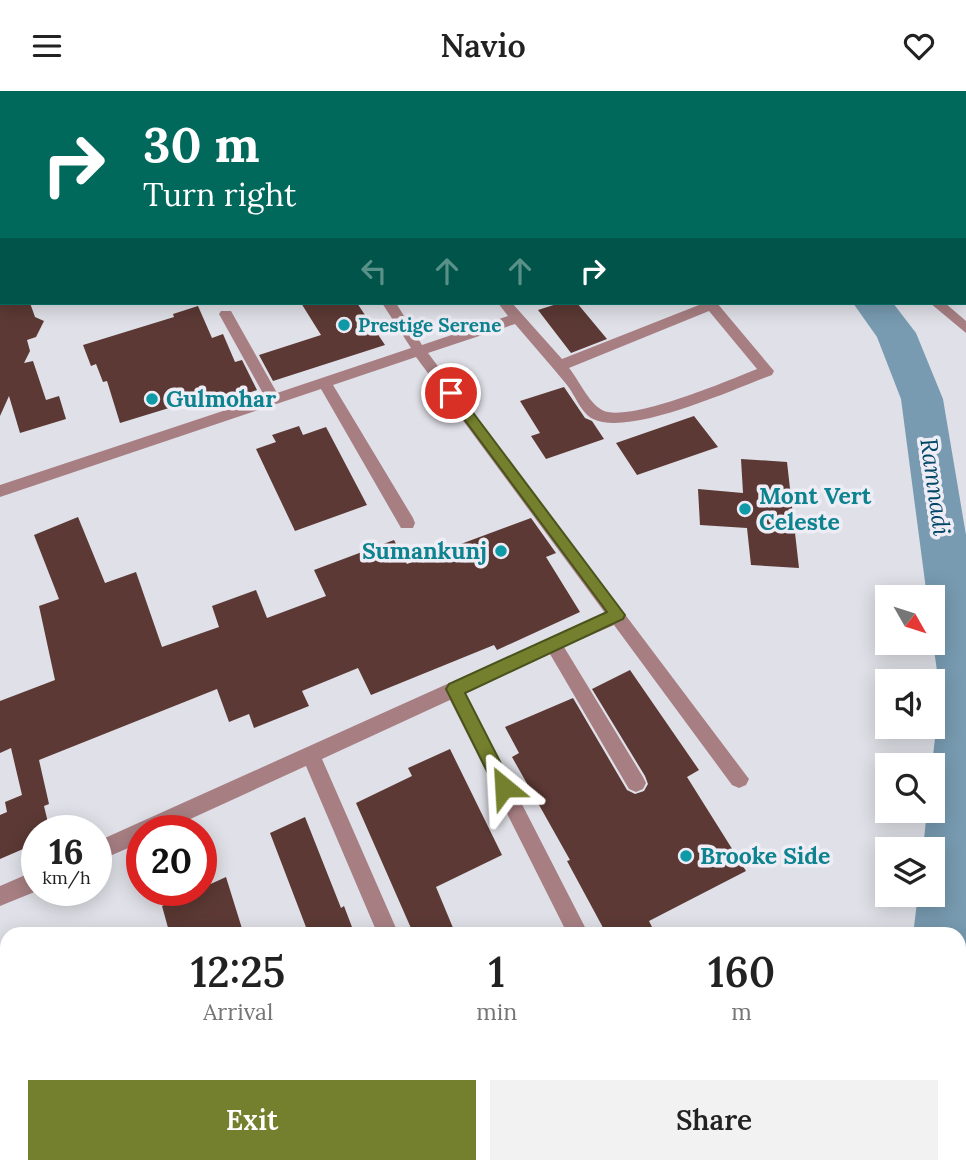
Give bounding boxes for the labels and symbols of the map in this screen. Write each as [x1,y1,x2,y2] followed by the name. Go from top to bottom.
[358,313,501,337] place label: Prestige Serene
[336,317,352,333] marker: Prestige Serene
[421,363,481,423] pin
[166,384,276,413] place label: Gulmohar
[144,391,160,407] marker: Gulmohar
[913,436,958,538] water label: Ramnadi
[759,481,872,536] place label: Mont Vert Celeste
[737,501,753,517] marker: Mont Vert Celeste
[362,536,487,565] place label: Sumankunj
[493,543,509,559] marker: Sumankunj
[875,585,945,655] north arrow
[467,750,541,824] position arrow
[126,815,217,906] speed limit sign: 20
[700,841,830,870] place label: Brooke Side
[678,848,694,864] marker: Brooke Side

